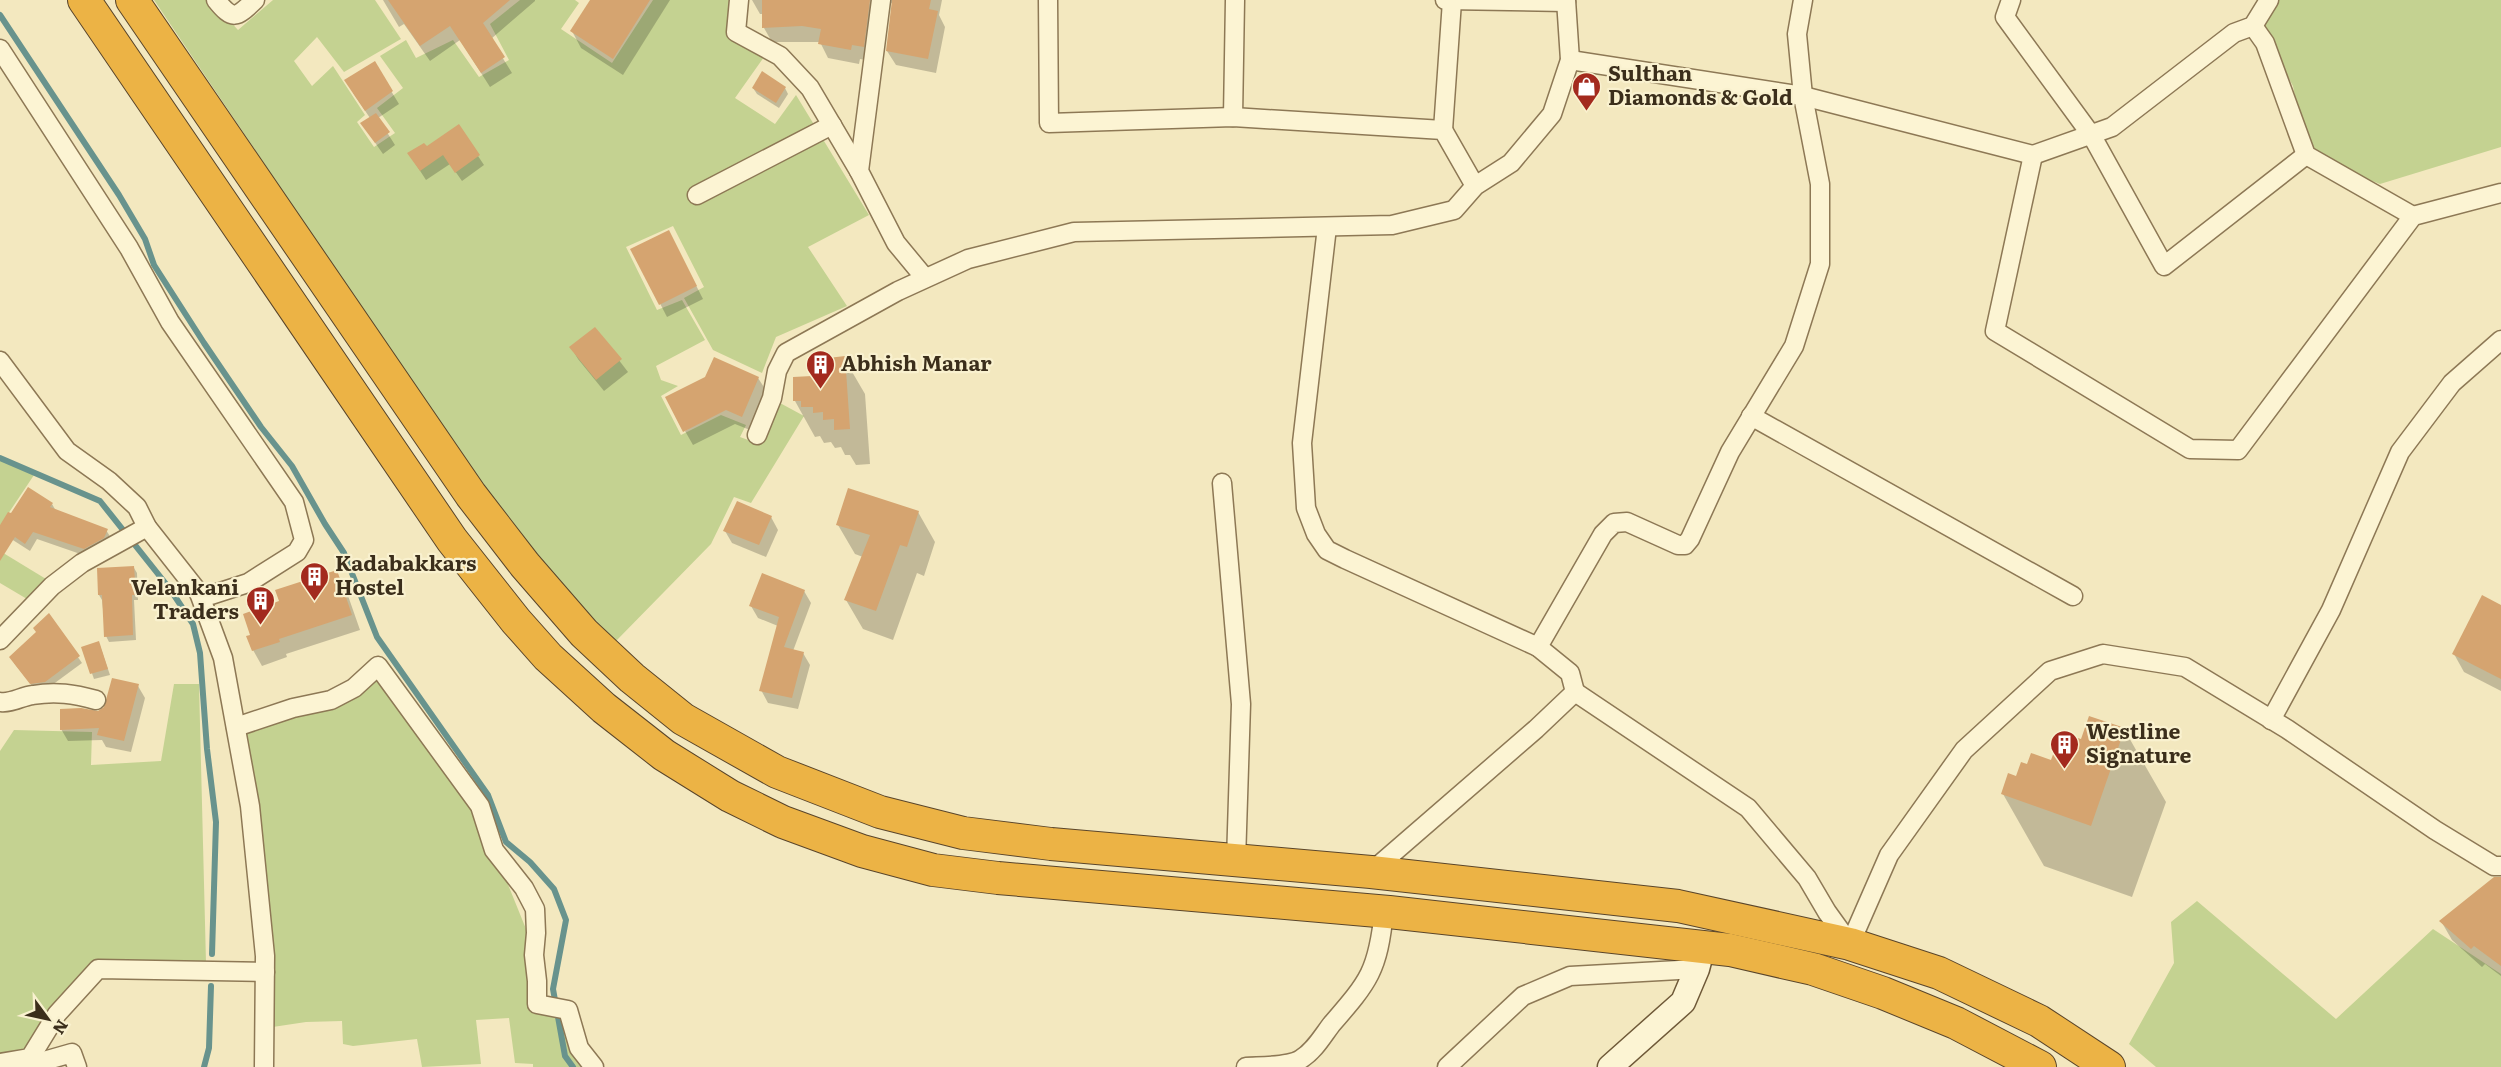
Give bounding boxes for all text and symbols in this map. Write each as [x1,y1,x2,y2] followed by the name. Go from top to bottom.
[1608,56,1793,111] place label: Sulthan Diamonds & Gold
[1571,70,1603,112] shop icon: Sulthan Diamonds & Gold
[841,346,992,377] place label: Abhish Manar
[804,348,836,390] building icon: Abhish Manar
[335,546,477,601] place label: Kadabakkars Hostel
[298,560,330,602] building icon: Kadabakkars Hostel
[131,570,239,625] place label: Velankani Traders
[244,584,276,626] building icon: Velankani Traders
[2086,714,2192,769] place label: Westline Signature
[2049,728,2081,770] building icon: Westline Signature
[18,989,78,1049] north arrow
[48,1016,75,1040] text: N

